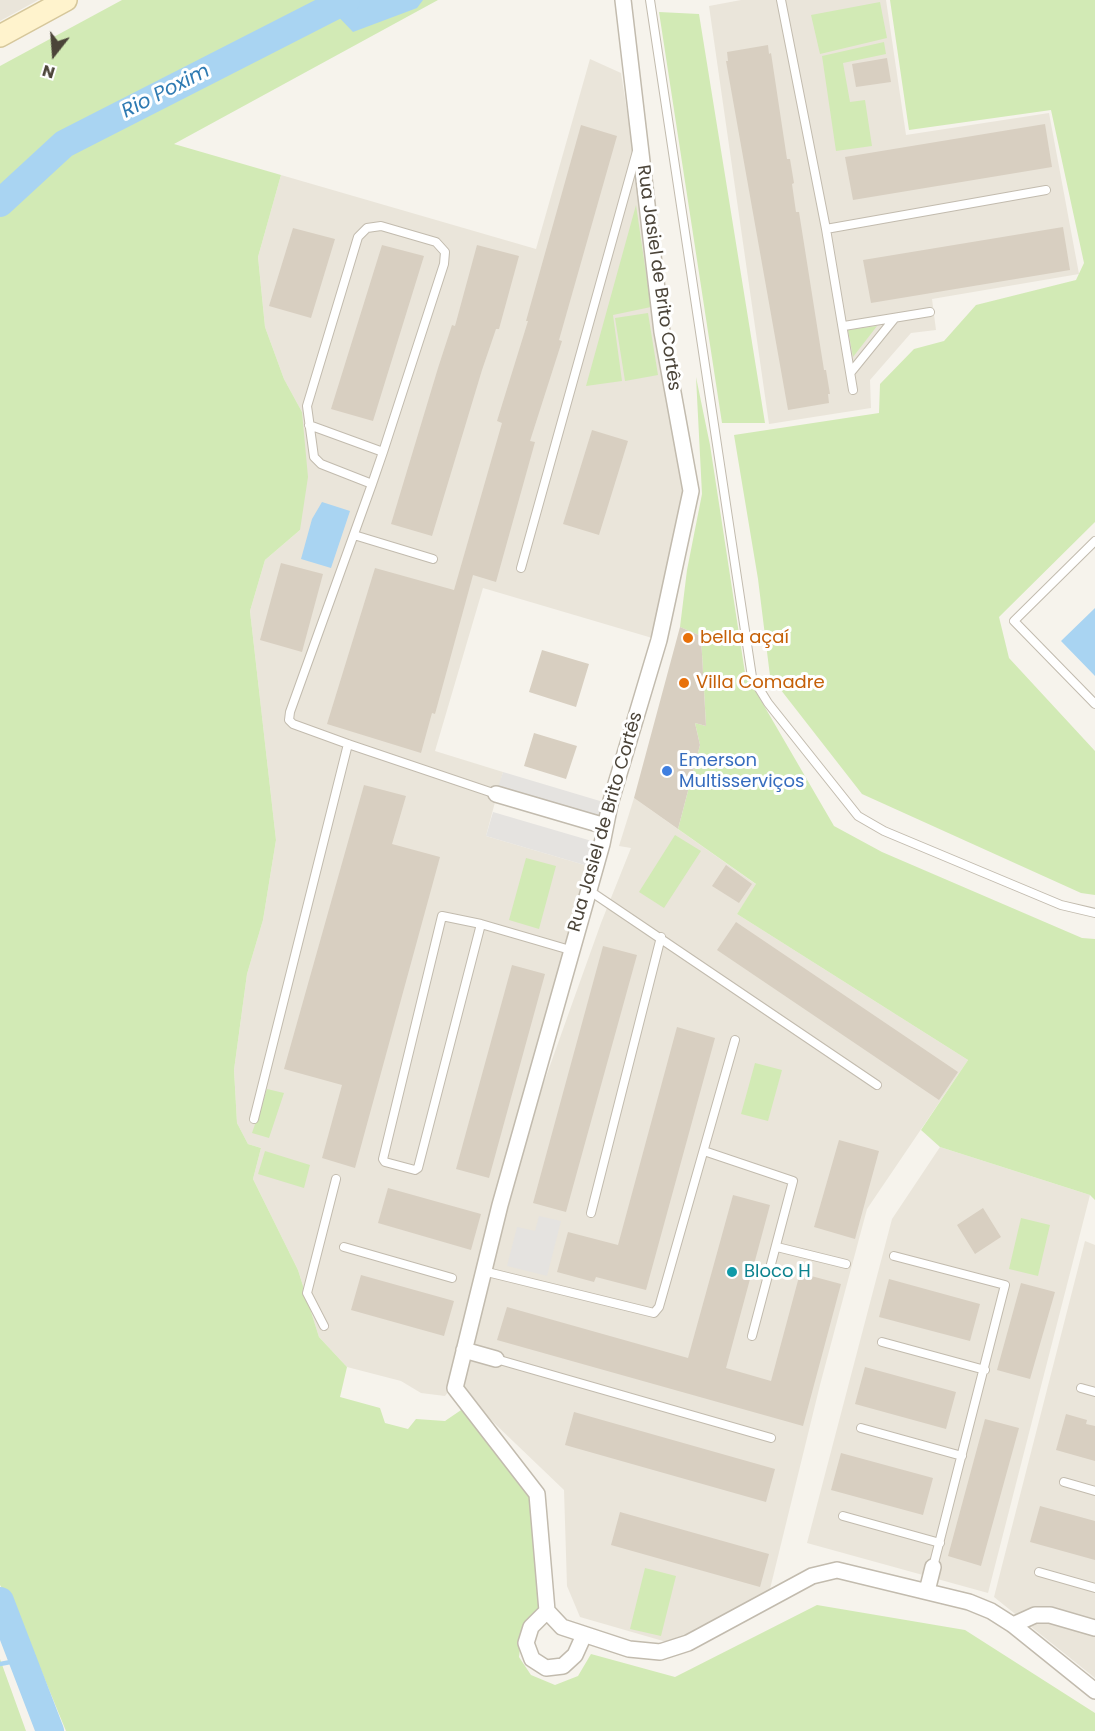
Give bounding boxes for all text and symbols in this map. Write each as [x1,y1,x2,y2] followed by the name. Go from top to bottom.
[24,24,84,84] north arrow
[39,59,58,84] text: N
[118,60,214,124] water label: Rio Poxim
[631,164,685,392] street label: Rua Jasiel de Brito Cortês
[700,627,789,649] place label: bella açaí
[681,631,695,645] marker: bella açaí
[696,672,825,694] place label: Villa Comadre
[677,676,691,690] marker: Villa Comadre
[564,710,648,934] street label: Rua Jasiel de Brito Cortês
[679,750,804,792] place label: Emerson Multisserviços
[660,764,674,778] marker: Emerson Multisserviços
[744,1261,811,1283] place label: Bloco H
[725,1265,739,1279] marker: Bloco H

